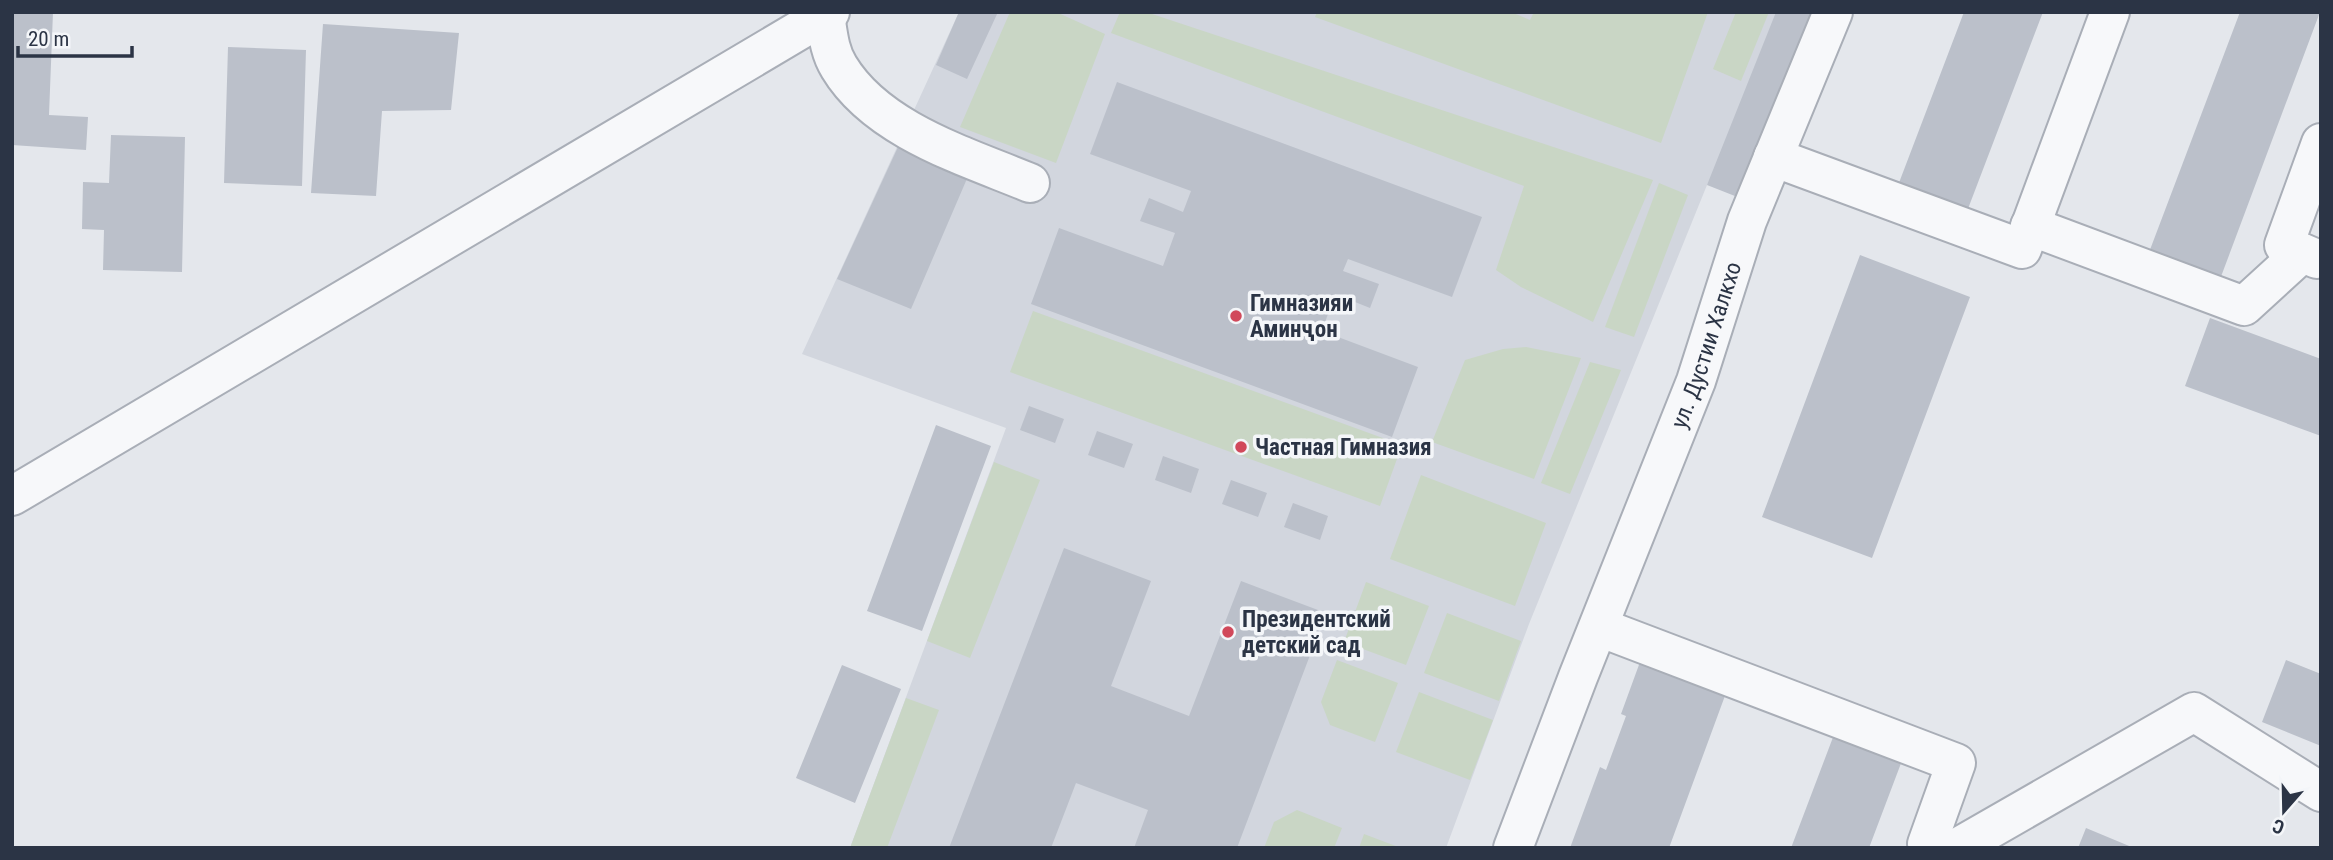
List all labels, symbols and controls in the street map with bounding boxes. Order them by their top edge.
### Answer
scale bar [18,14,131,58]
text: 20 m [28,27,69,51]
street label: ул. Дустии Халкхо [1666,259,1747,432]
place label: Гимназияи Аминҷон [1250,290,1353,343]
marker: Гимназияи Аминҷон [1228,308,1244,324]
place label: Частная Гимназия [1255,434,1432,461]
marker: Частная Гимназия [1233,439,1249,455]
place label: Президентский детский сад [1242,606,1391,659]
marker: Президентский детский сад [1220,624,1236,640]
north arrow [2249,776,2319,846]
text: С [2269,814,2287,839]

